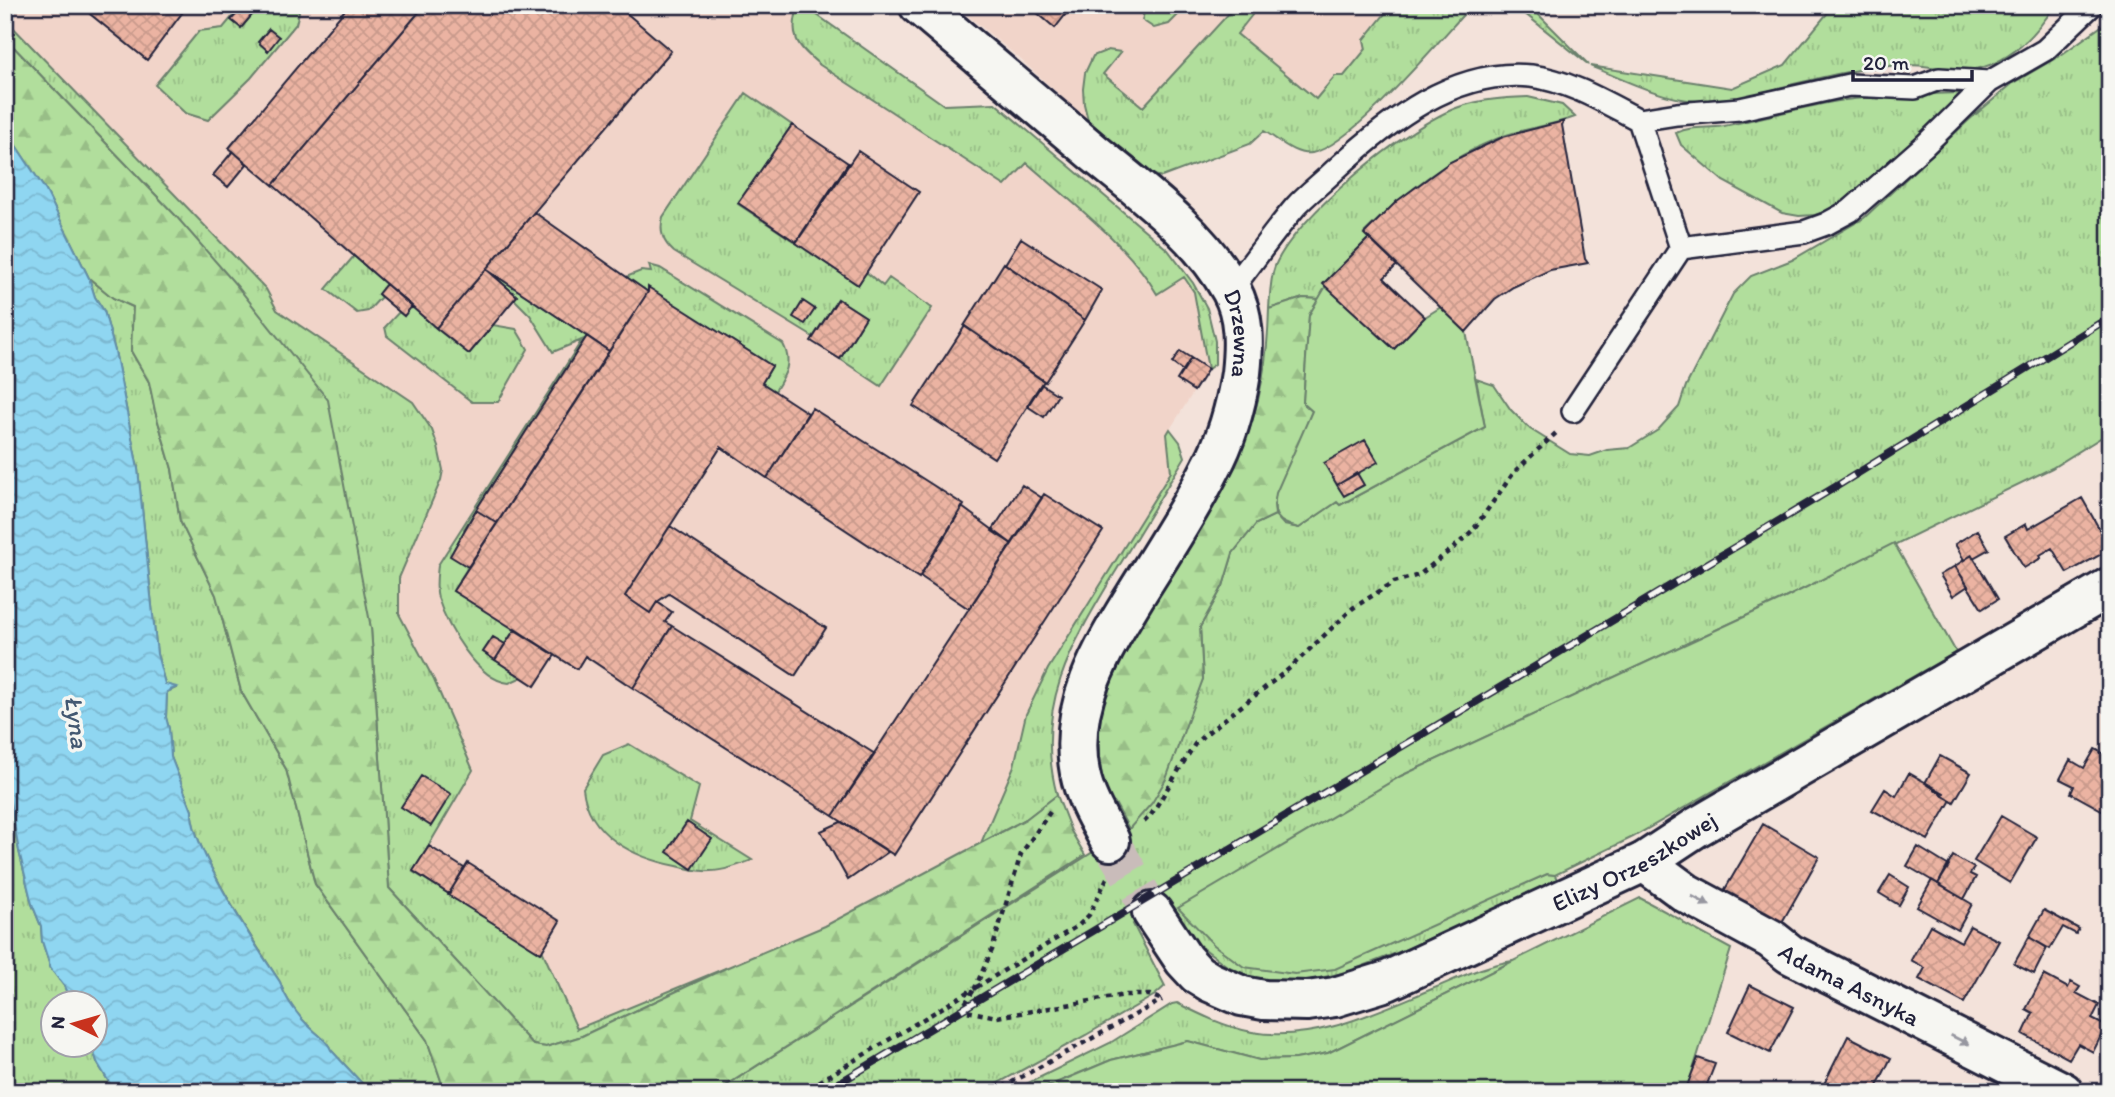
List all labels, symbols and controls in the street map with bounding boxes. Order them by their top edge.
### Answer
scale bar [1853,38,1972,82]
text: 20 m [1863,50,1910,75]
street label: Drzewna [1218,284,1257,379]
water label: Łyna [57,694,97,751]
street label: Elizy Orzeszkowej [1547,804,1722,917]
one-way arrow [1691,895,1710,907]
street label: Adama Asnyka [1773,936,1925,1032]
north arrow [38,988,108,1058]
text: N [46,1015,70,1030]
one-way arrow [1950,1034,1970,1045]

